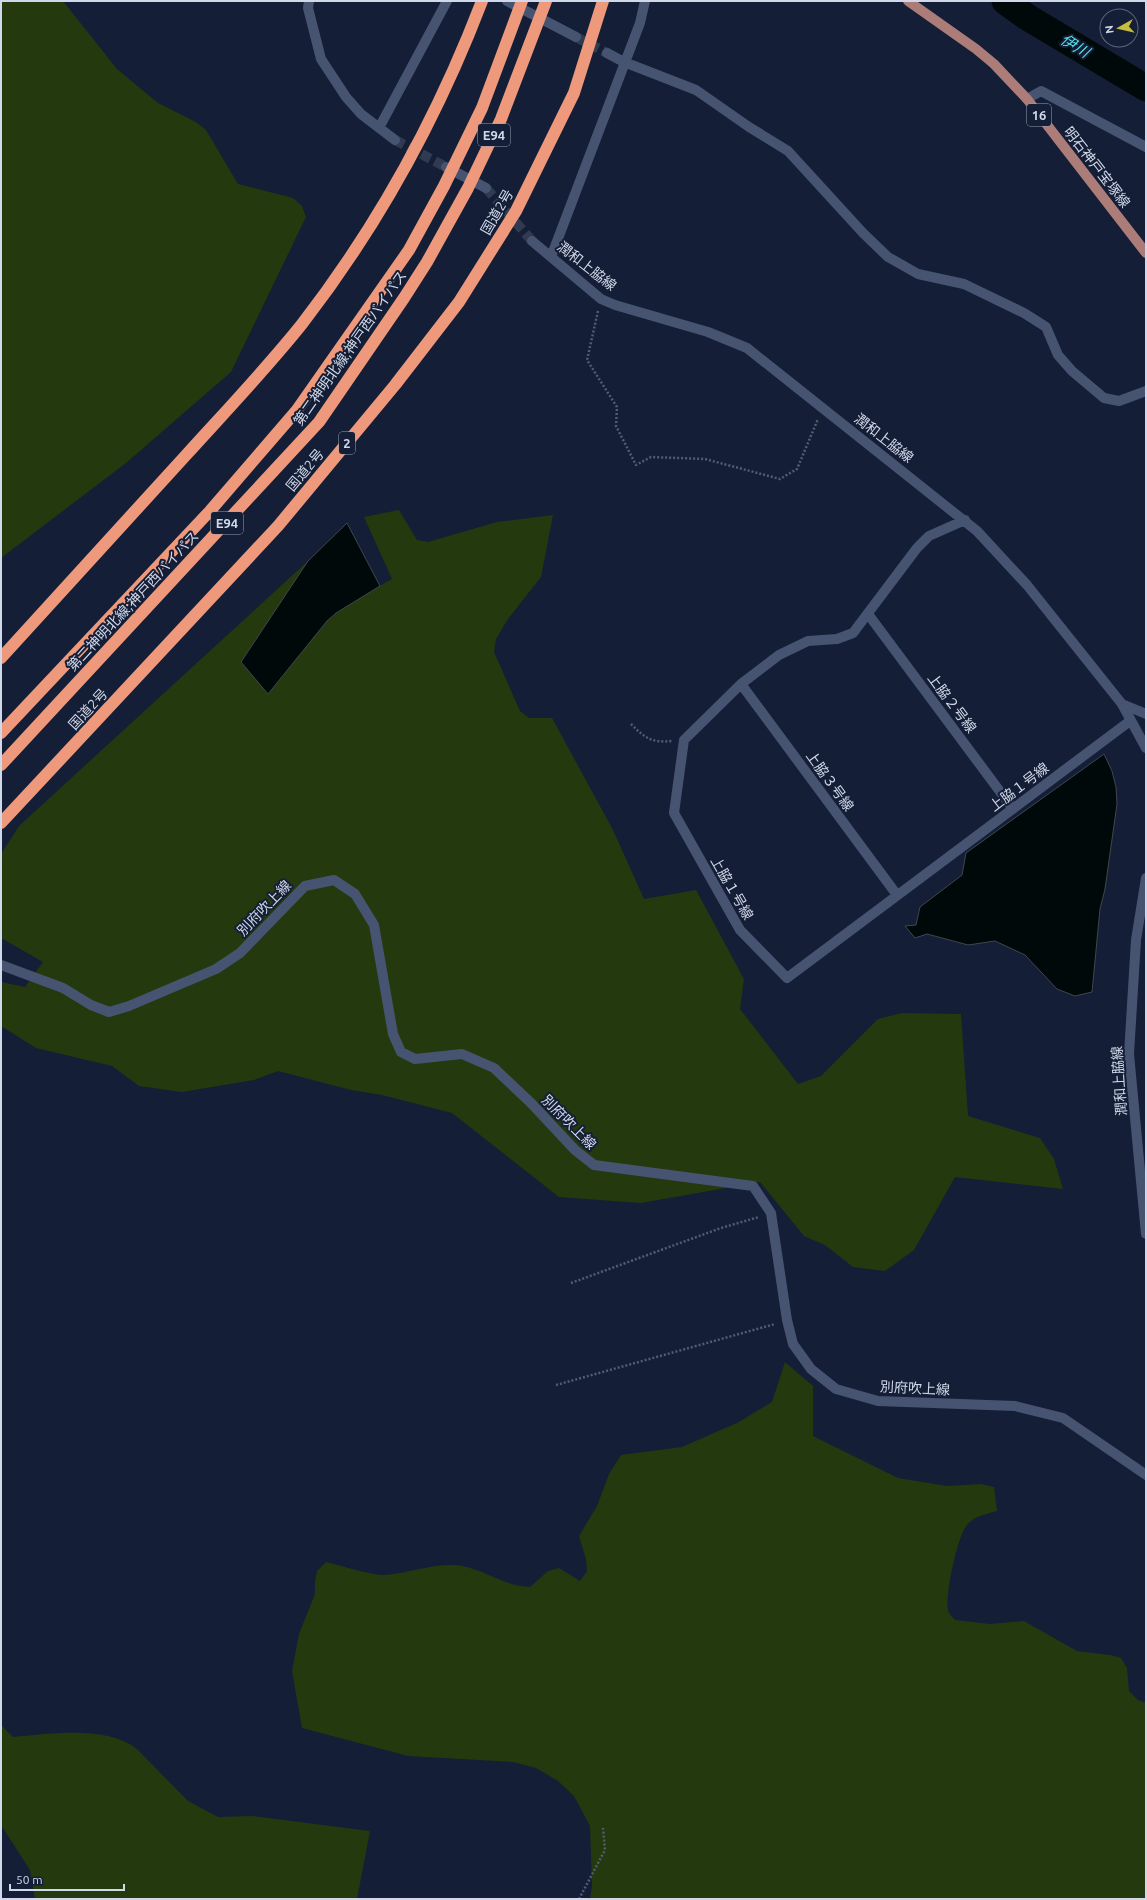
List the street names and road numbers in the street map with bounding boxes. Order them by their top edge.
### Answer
road number: 16 [1027,104,1051,126]
street label: 明石神戸宝塚線 [1061,123,1133,211]
road number: E94 [478,124,510,146]
street label: 国道2号 [478,186,516,238]
street label: 潤和上脇線 [554,238,620,294]
street label: 第二神明北線;神戸西バイパス [290,268,410,428]
street label: 潤和上脇線 [851,410,917,466]
road number: 2 [339,432,355,454]
street label: 国道2号 [283,446,327,494]
road number: E94 [211,512,243,534]
street label: 第二神明北線;神戸西バイパス [64,528,202,674]
street label: 上脇２号線 [925,670,979,736]
street label: 国道2号 [65,685,111,733]
street label: 上脇３号線 [803,748,857,814]
street label: 上脇１号線 [986,760,1052,814]
street label: 上脇１号線 [708,854,756,922]
street label: 別府吹上線 [234,877,294,939]
street label: 潤和上脇線 [1109,1046,1129,1116]
street label: 別府吹上線 [539,1092,599,1152]
street label: 別府吹上線 [880,1378,950,1398]

